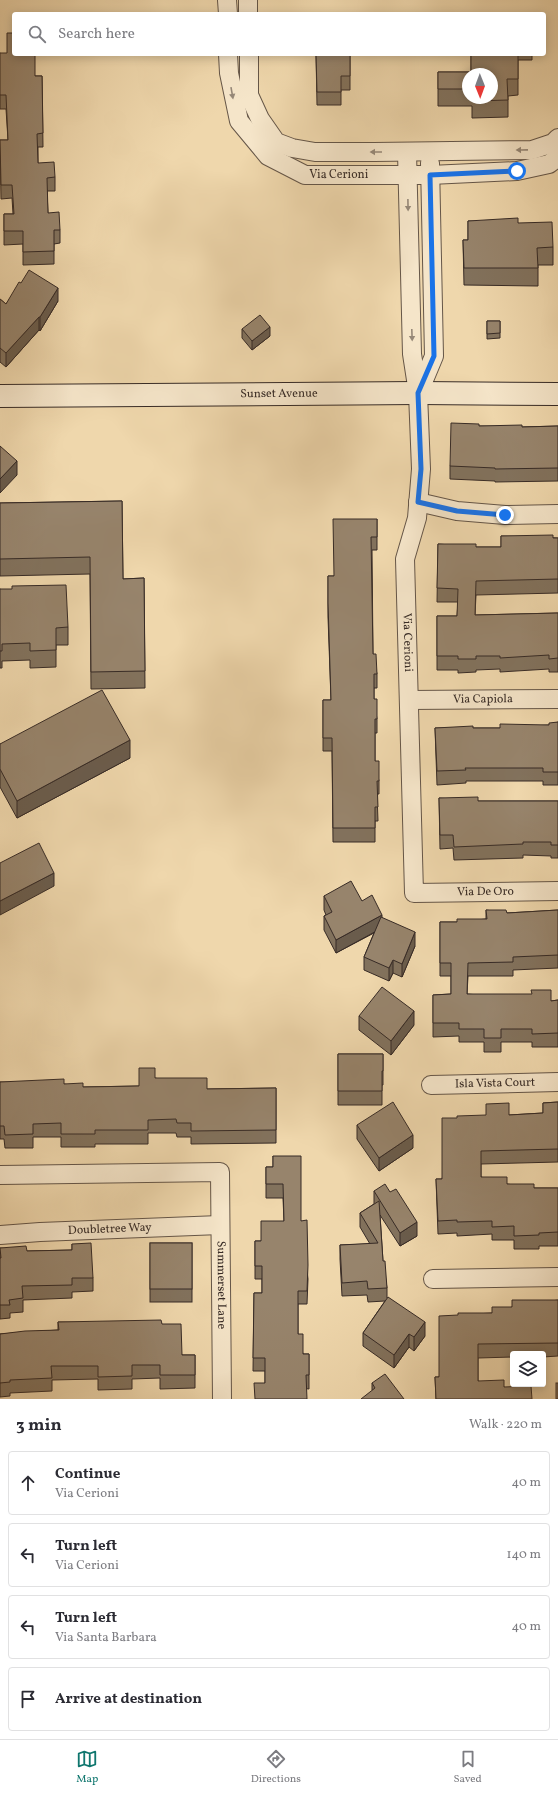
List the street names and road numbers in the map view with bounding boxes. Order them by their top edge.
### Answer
street label: Via Cerioni [309,167,369,183]
street label: Sunset Avenue [240,386,318,402]
street label: Via Cerioni [398,613,416,673]
street label: Via Capiola [453,691,513,708]
street label: Via De Oro [457,884,514,900]
street label: Isla Vista Court [455,1075,535,1092]
street label: Doubletree Way [68,1220,152,1239]
street label: Summerset Lane [213,1241,229,1330]

